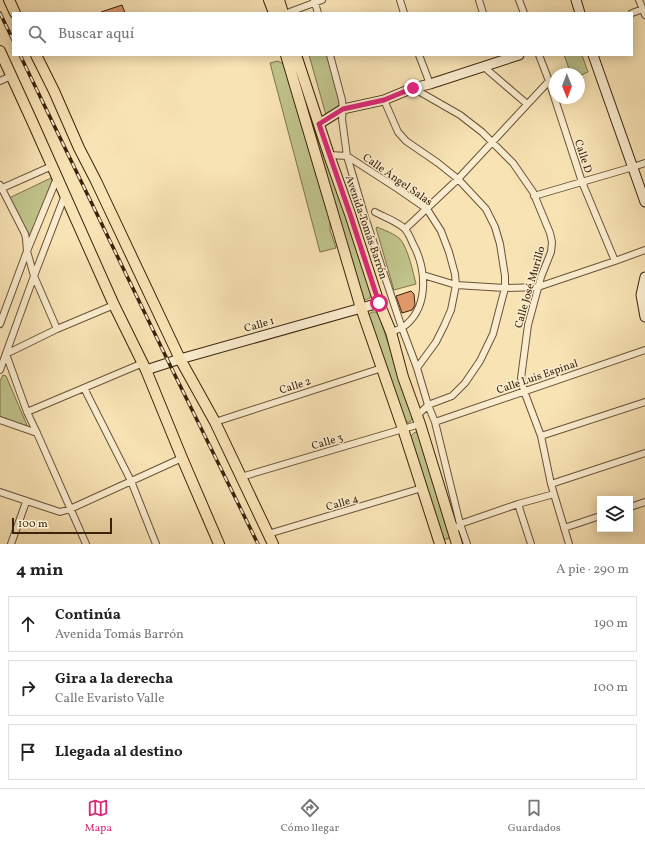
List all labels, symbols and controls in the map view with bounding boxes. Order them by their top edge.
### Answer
search box [12,12,633,56]
icon: search [26,23,48,45]
text: Buscar aquí [58,24,134,45]
north arrow [549,68,585,104]
route end [404,79,422,97]
street label: Calle D [570,138,595,175]
street label: Calle Ángel Salas [359,150,435,210]
street label: Avenida Tomás Barrón [341,174,391,282]
street label: Calle José Murillo [512,244,549,330]
route start [370,294,388,312]
street label: Calle 1 [242,314,276,337]
street label: Calle Luis Espinal [495,356,580,398]
street label: Calle 2 [278,374,313,399]
street label: Calle 3 [310,430,345,454]
street label: Calle 4 [324,491,361,515]
map controls [597,496,633,532]
button: layers [597,496,633,532]
scale bar [12,516,112,535]
text: 100 m [18,517,48,532]
text: 4 min [16,559,63,582]
text: A pie · 290 m [556,561,629,579]
text: Continúa [55,605,121,626]
icon: ahead [17,613,39,635]
text: 190 m [594,615,628,633]
text: Avenida Tomás Barrón [55,626,184,644]
text: Gira a la derecha [55,669,173,690]
icon: right [17,677,39,699]
text: 100 m [593,679,628,697]
text: Calle Evaristo Valle [55,690,164,708]
icon: arrive [17,741,39,763]
text: Llegada al destino [55,742,183,763]
tab: Mapa [84,797,112,836]
tab: Cómo llegar [281,797,339,836]
tab: Guardados [508,797,561,836]

